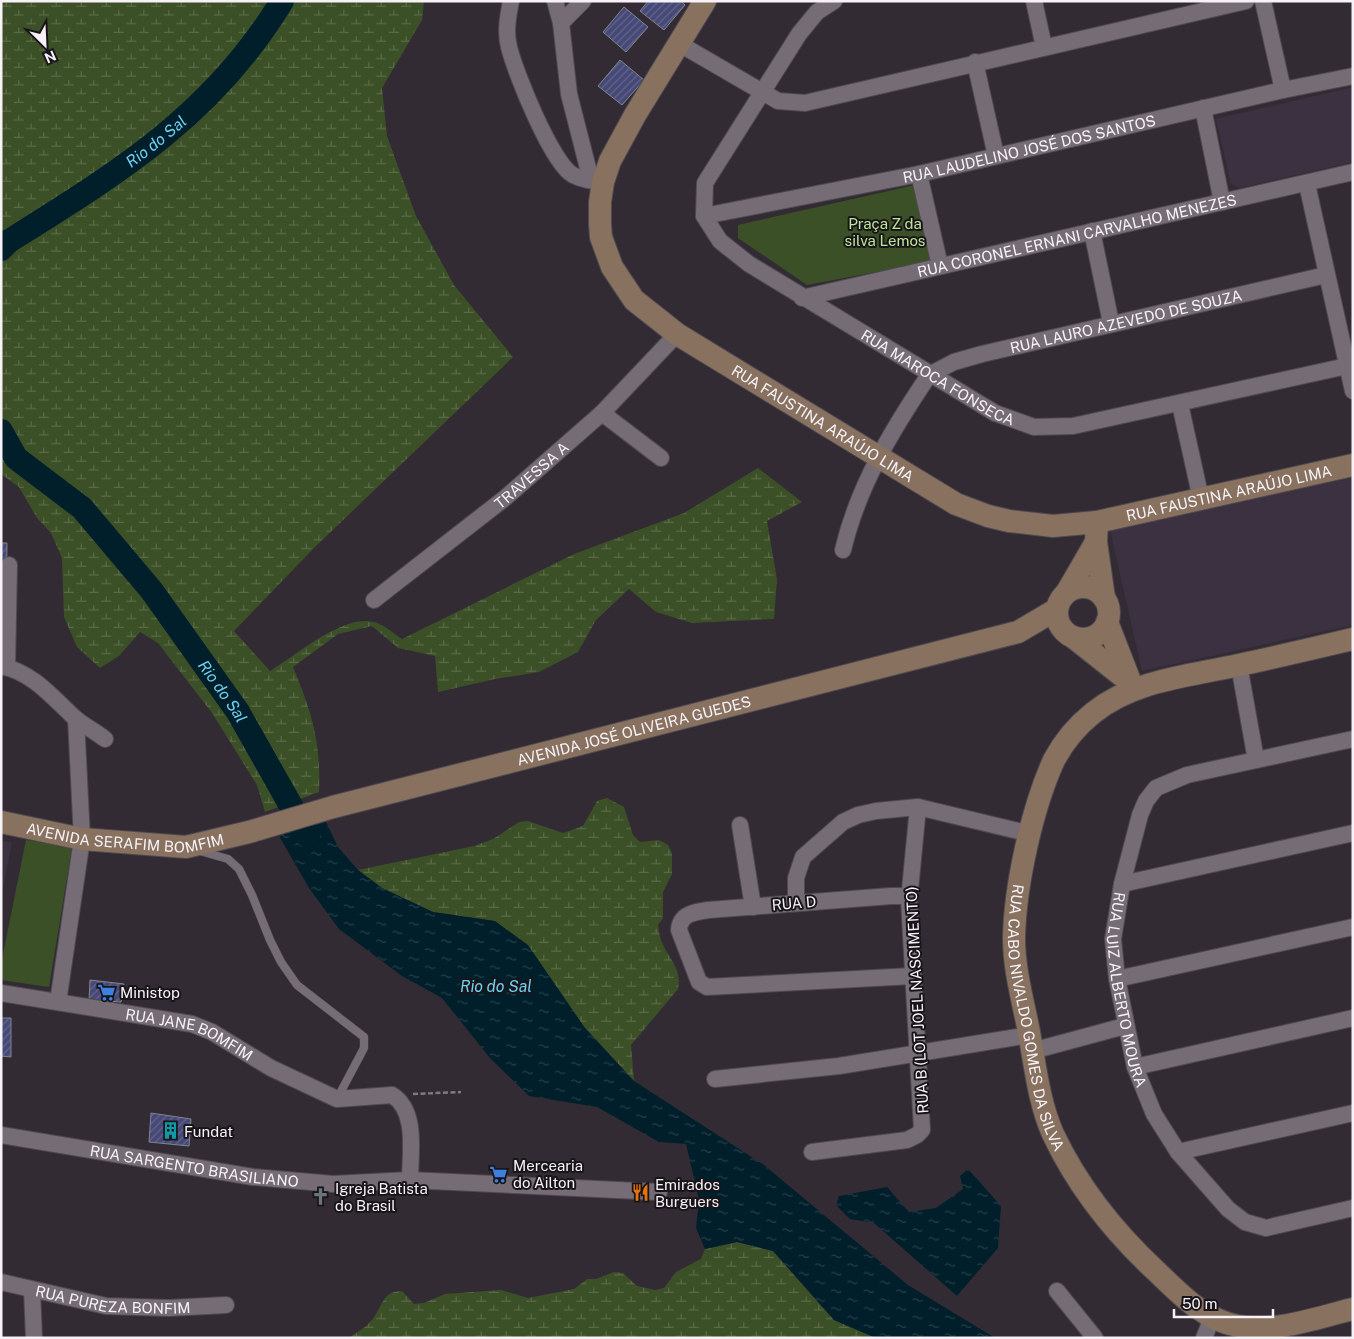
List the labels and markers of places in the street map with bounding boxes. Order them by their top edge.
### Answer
supermarket icon: Ministop [96,982,116,1002]
place label: Ministop [120,984,180,1001]
building icon: Fundat [160,1121,180,1141]
place label: Fundat [184,1123,233,1140]
place label: Mercearia do Ailton [513,1157,583,1191]
supermarket icon: Mercearia do Ailton [489,1164,509,1184]
place label: Emirados Burguers [655,1176,720,1210]
place label: Igreja Batista do Brasil [335,1180,428,1214]
restaurant icon: Emirados Burguers [631,1183,651,1203]
church icon: Igreja Batista do Brasil [311,1187,331,1207]

